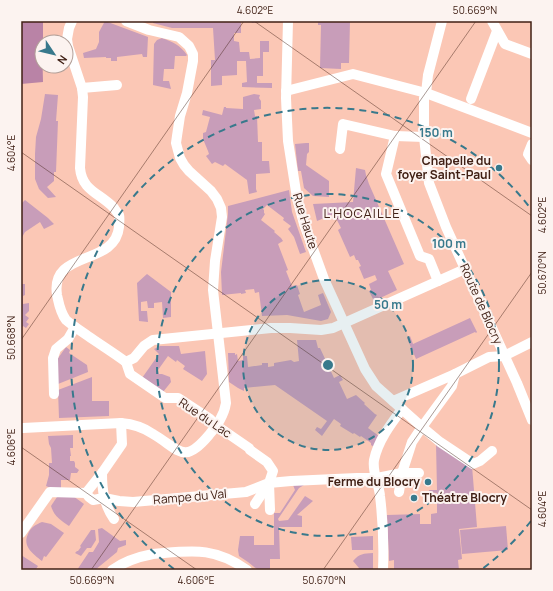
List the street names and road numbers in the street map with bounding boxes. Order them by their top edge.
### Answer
street label: Rue Haute [289,191,322,251]
street label: Route de Blocry [456,261,507,347]
street label: Rue du Lac [176,394,235,442]
street label: Rampe du Val [152,485,227,508]

